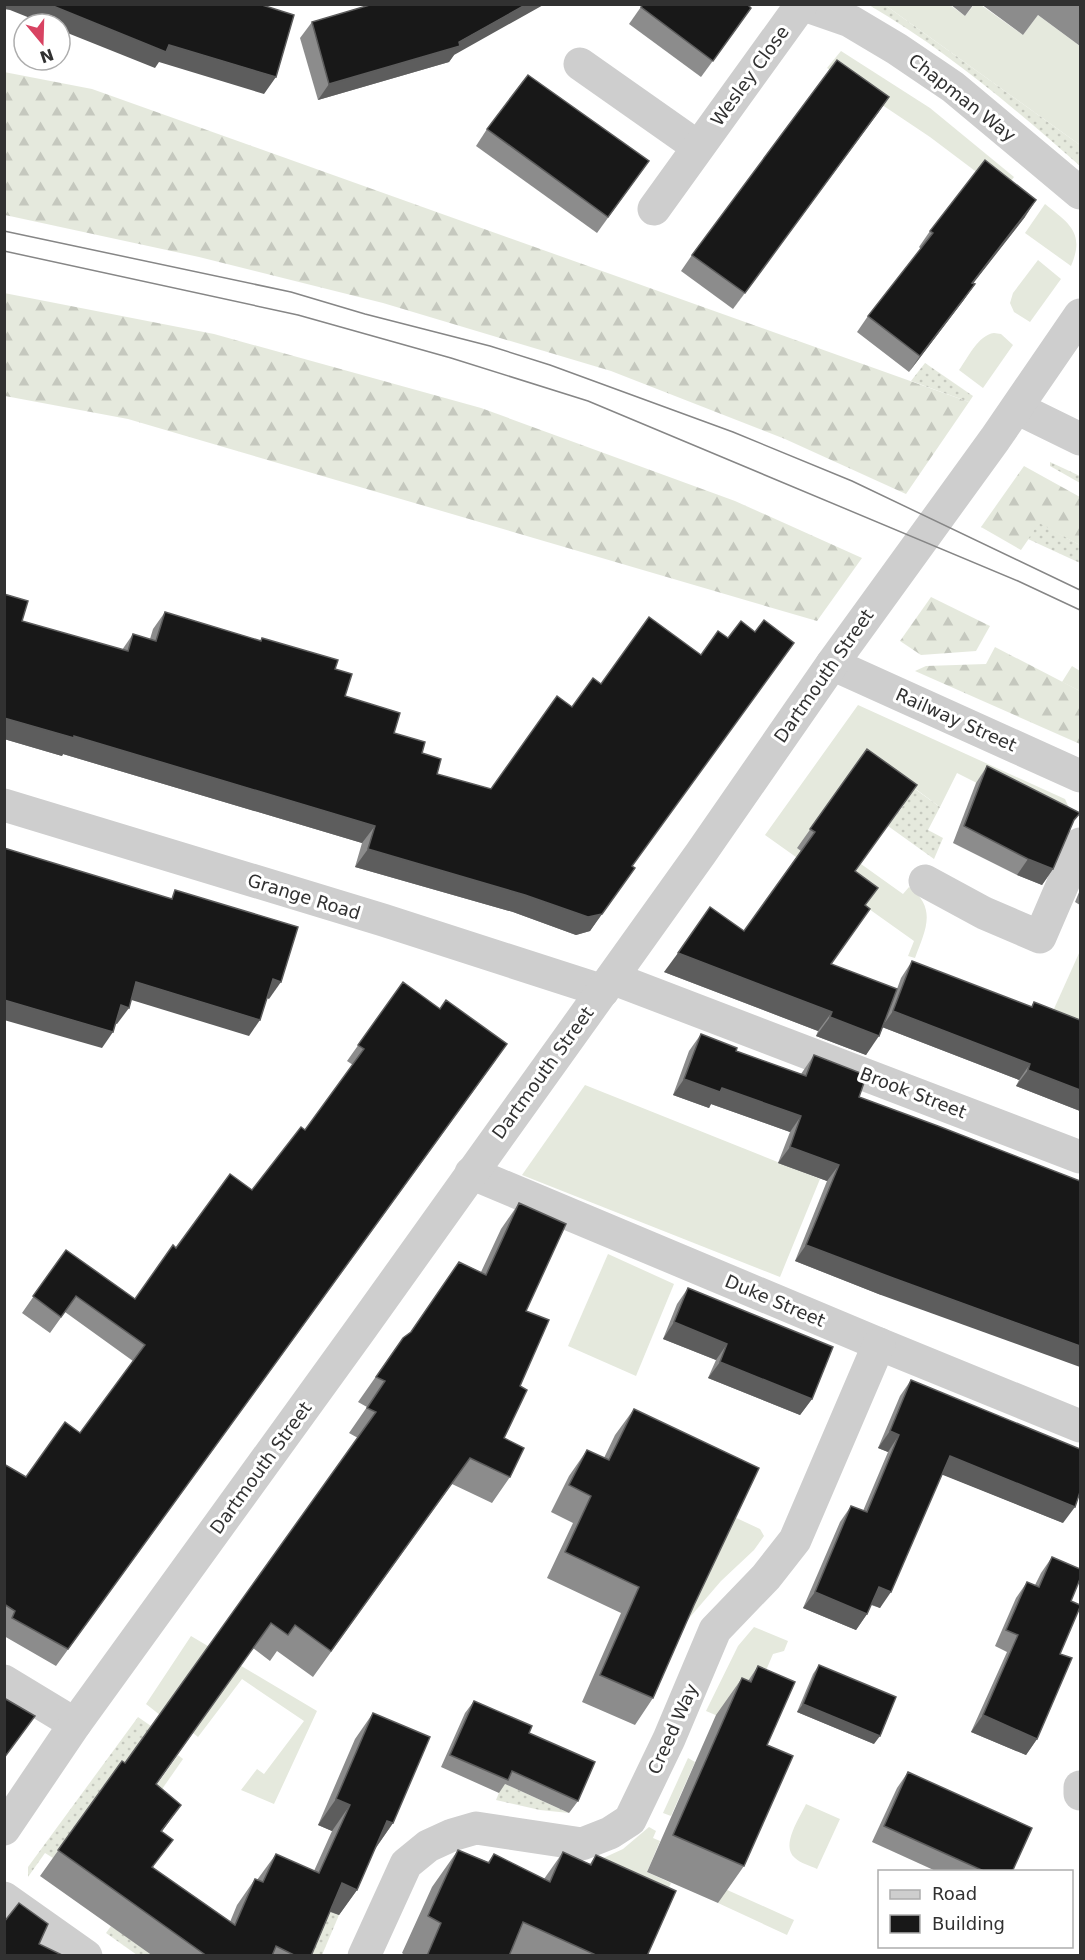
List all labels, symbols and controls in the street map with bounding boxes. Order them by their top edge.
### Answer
north arrow [12,12,72,72]
street label: Wesley Close [706,22,793,130]
text: N [37,45,56,67]
street label: Chapman Way [904,49,1020,146]
street label: Dartmouth Street [770,605,878,747]
street label: Railway Street [893,684,1020,756]
street label: Grange Road [245,869,363,924]
street label: Dartmouth Street [488,1003,598,1143]
street label: Brook Street [857,1063,969,1122]
street label: Duke Street [722,1270,828,1331]
street label: Dartmouth Street [206,1398,316,1538]
street label: Creed Way [643,1680,702,1777]
legend [878,1870,1073,1948]
text: Road [932,1883,977,1904]
text: Building [932,1913,1005,1934]

